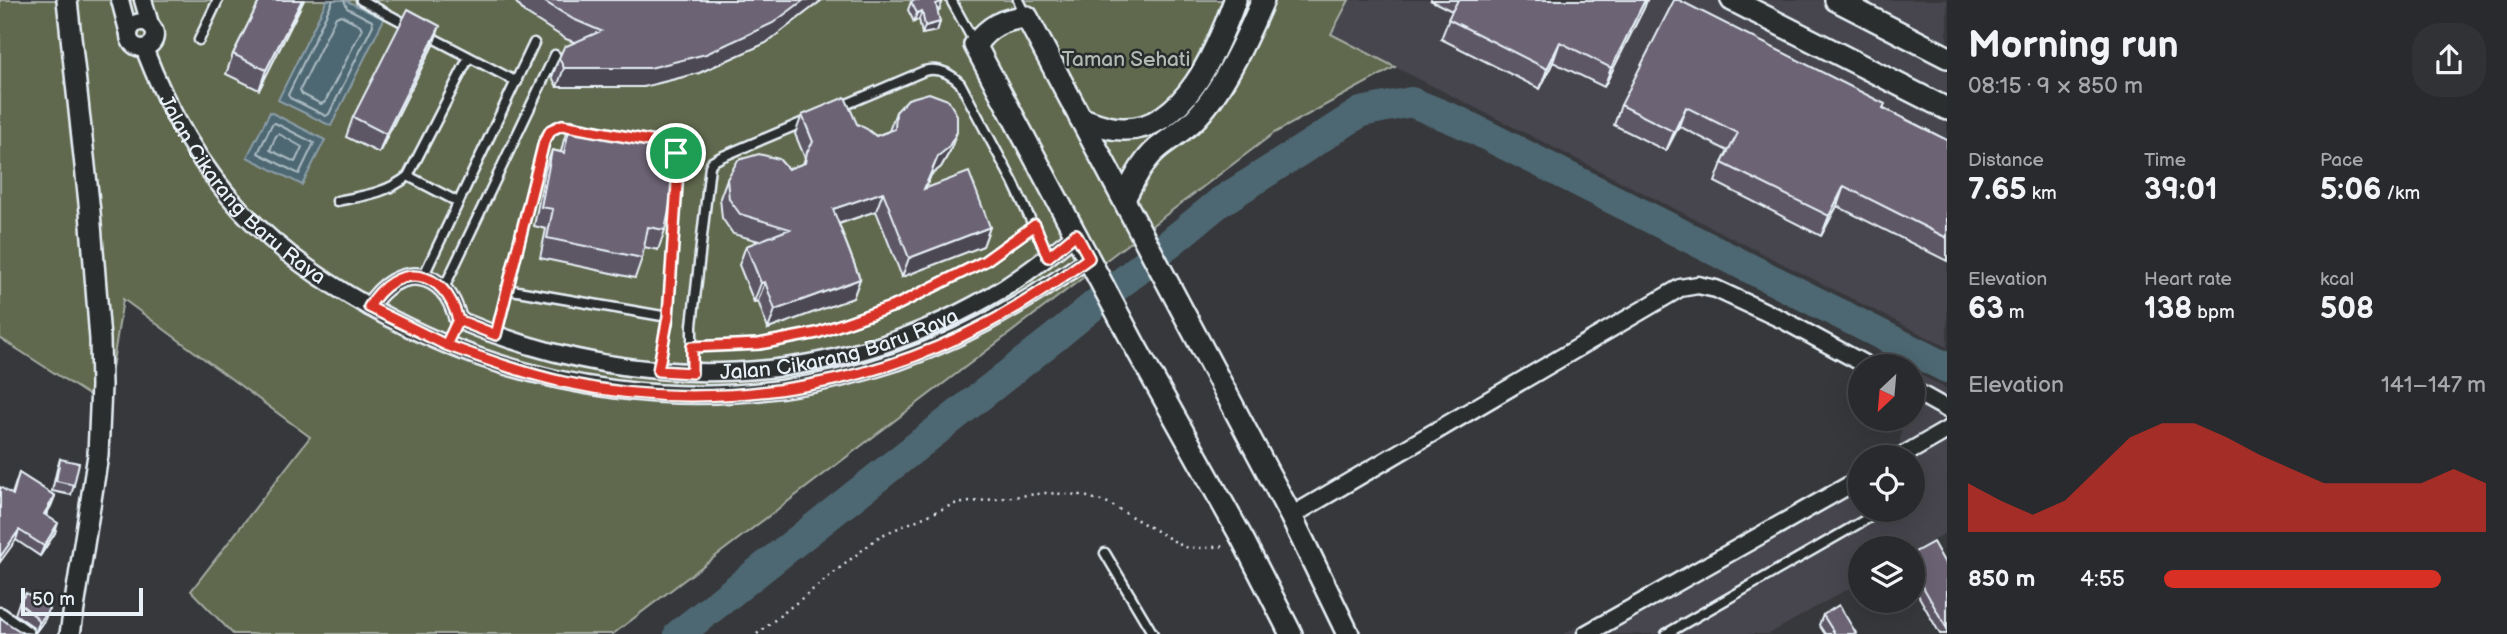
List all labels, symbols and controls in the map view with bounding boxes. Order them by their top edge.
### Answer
text: Morning run [1968,23,2179,68]
button: share [2412,23,2486,97]
park label: Taman Sehati [1062,47,1190,72]
text: 08:15 · 9 × 850 m [1968,72,2143,100]
street label: Jalan Cikarang Baru Raya [153,90,330,289]
pin [646,123,706,183]
icon: arrive [657,134,695,172]
text: Distance [1968,149,2044,172]
text: Time [2144,149,2186,172]
text: Pace [2320,149,2363,172]
text: 7.65 [1968,172,2027,208]
text: 39:01 [2144,172,2218,208]
text: 5:06 [2320,172,2381,208]
text: km [2027,182,2057,205]
text: /km [2381,182,2420,205]
text: Elevation [1968,268,2047,291]
text: Heart rate [2144,268,2232,291]
text: kcal [2320,268,2354,291]
text: 63 [1968,291,2004,327]
text: 138 [2144,291,2192,327]
text: 508 [2320,291,2374,327]
text: m [2004,301,2025,324]
text: bpm [2192,301,2235,324]
street label: Jalan Cikarang Baru Raya [720,303,962,385]
north arrow [1848,354,1925,430]
map controls [1848,354,1925,613]
text: Elevation [1968,371,2064,399]
text: 141–147 m [2381,371,2486,399]
button: locate [1848,445,1925,522]
button: layers [1848,536,1925,613]
text: 850 m [1968,565,2035,593]
text: 4:55 [2080,565,2125,593]
scale bar [21,585,144,617]
text: 50 m [32,588,75,611]

